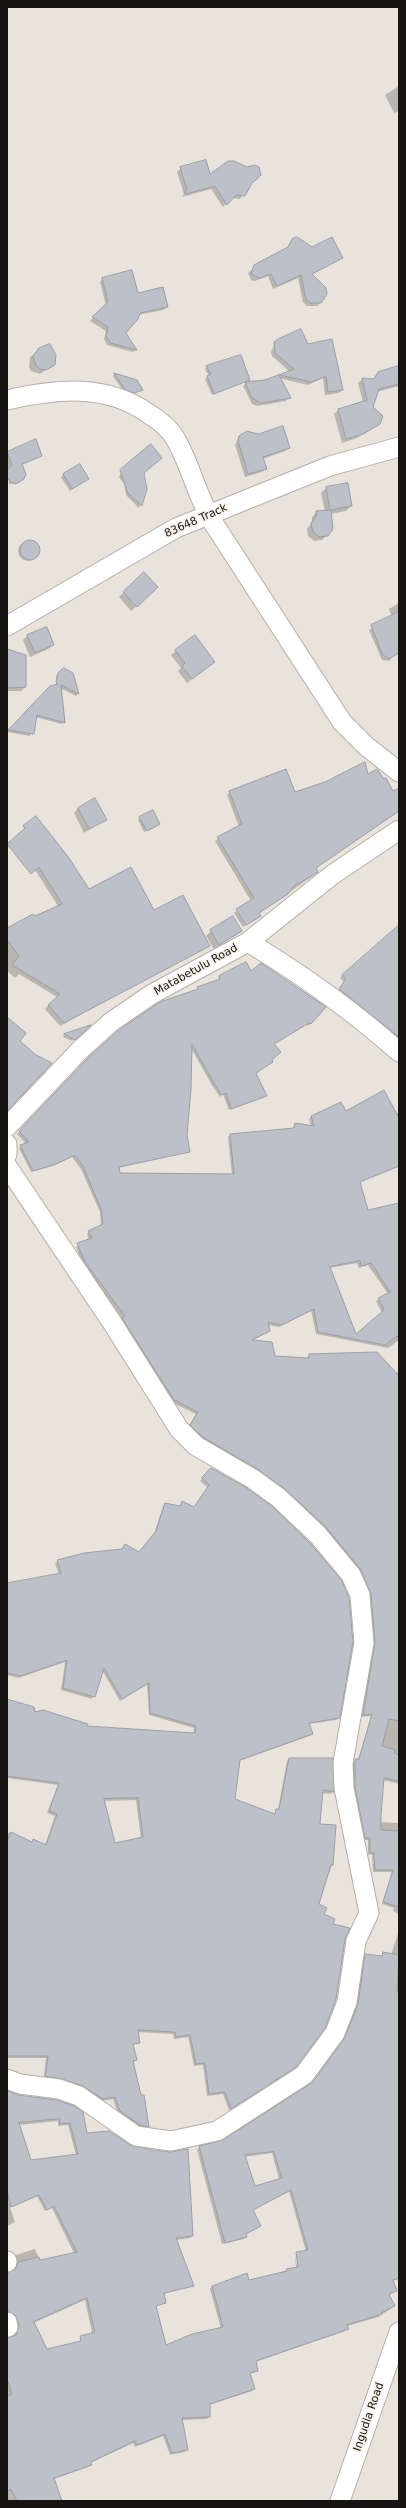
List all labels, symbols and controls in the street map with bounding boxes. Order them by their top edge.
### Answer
street label: 83648 Track [163,501,229,541]
street label: Matabetulu Road [152,942,240,998]
street label: Ingudla Road [351,2381,387,2453]

